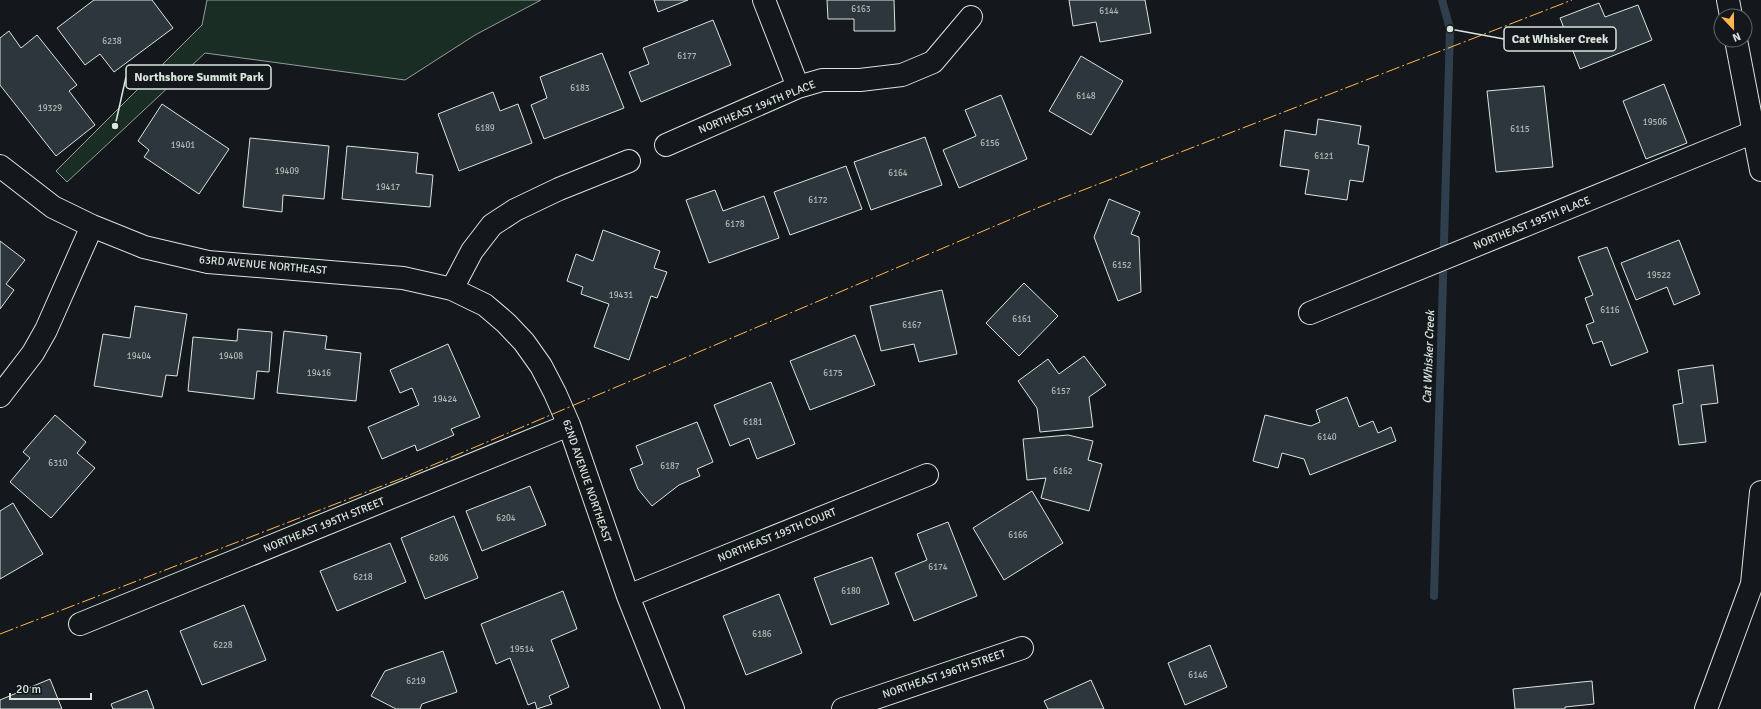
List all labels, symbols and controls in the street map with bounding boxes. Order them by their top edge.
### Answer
house number: 6163 [851,4,871,15]
house number: 6144 [1099,6,1119,17]
north arrow [1713,8,1753,48]
callout: Cat Whisker Creek [1504,27,1616,51]
text: N [1731,29,1743,44]
text: Cat Whisker Creek [1512,32,1609,47]
house number: 6238 [102,36,122,47]
house number: 6177 [677,51,697,62]
callout: Northshore Summit Park [126,65,271,89]
text: Northshore Summit Park [134,70,264,85]
street label: NORTHEAST 194TH PLACE [697,78,817,136]
house number: 6183 [570,83,590,94]
house number: 6148 [1076,91,1096,102]
house number: 19329 [38,103,62,114]
house number: 19506 [1643,117,1667,128]
house number: 6189 [475,123,495,134]
house number: 6115 [1510,124,1530,135]
house number: 6156 [980,138,1000,149]
house number: 19401 [171,140,195,151]
house number: 6121 [1314,151,1334,162]
house number: 19409 [275,166,299,177]
house number: 6164 [888,168,908,179]
house number: 19417 [376,182,400,193]
street label: NORTHEAST 195TH PLACE [1472,194,1592,252]
house number: 6172 [808,195,828,206]
house number: 6178 [725,219,745,230]
street label: 63RD AVENUE NORTHEAST [198,253,328,277]
house number: 6152 [1112,260,1132,271]
house number: 19522 [1647,270,1671,281]
house number: 19431 [609,290,633,301]
house number: 6116 [1600,305,1620,316]
water label: Cat Whisker Creek [1420,309,1438,404]
house number: 6161 [1012,314,1032,325]
house number: 6167 [902,320,922,331]
house number: 19404 [127,351,151,362]
house number: 19408 [219,351,243,362]
house number: 19416 [307,368,331,379]
house number: 6175 [823,368,843,379]
house number: 6157 [1051,386,1071,397]
house number: 19424 [433,394,457,405]
house number: 6181 [743,417,763,428]
street label: 62ND AVENUE NORTHEAST [560,418,614,545]
house number: 6140 [1317,432,1337,443]
house number: 6310 [48,458,68,469]
house number: 6187 [660,461,680,472]
house number: 6162 [1053,466,1073,477]
street label: NORTHEAST 195TH STREET [262,495,387,555]
street label: NORTHEAST 195TH COURT [716,505,839,565]
house number: 6204 [496,513,516,524]
house number: 6166 [1008,530,1028,541]
house number: 6206 [429,553,449,564]
house number: 6174 [928,562,948,573]
house number: 6218 [353,572,373,583]
house number: 6180 [841,586,861,597]
house number: 6186 [752,629,772,640]
house number: 6228 [213,640,233,651]
house number: 19514 [510,644,534,655]
street label: NORTHEAST 196TH STREET [881,647,1008,701]
house number: 6146 [1188,670,1208,681]
scale bar [10,675,91,701]
house number: 6219 [406,676,426,687]
text: 20 m [16,682,41,697]

